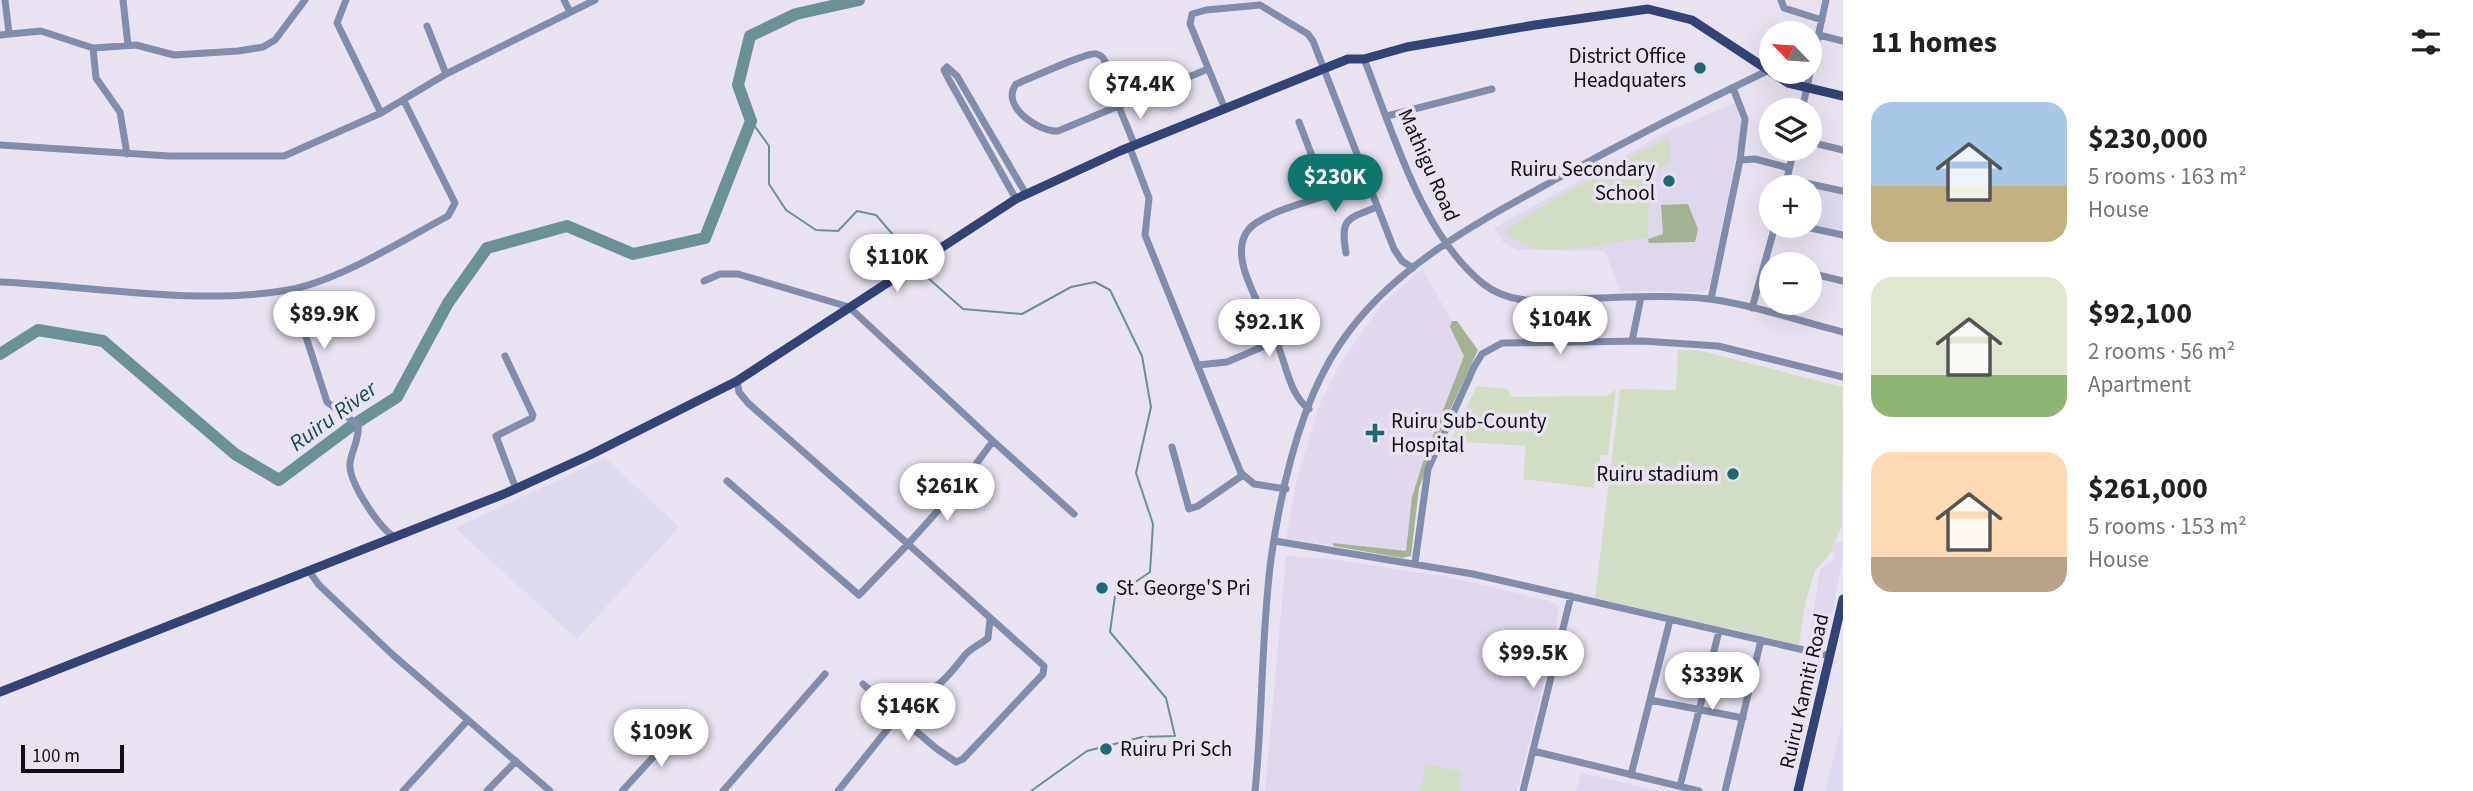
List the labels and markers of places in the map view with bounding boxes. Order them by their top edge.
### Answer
place label: District Office Headquaters [1569,41,1686,95]
marker: District Office Headquaters [1692,60,1708,76]
pin: $74.4K [1083,61,1197,121]
pin: $230K [1286,154,1384,214]
place label: Ruiru Secondary School [1510,154,1655,208]
marker: Ruiru Secondary School [1661,173,1677,189]
pin: $110K [848,234,946,294]
pin: $89.9K [267,292,381,351]
pin: $104K [1511,296,1609,356]
pin: $92.1K [1212,300,1326,359]
place label: Ruiru Sub-County Hospital [1391,406,1547,460]
marker: Ruiru Sub-County Hospital [1365,423,1385,443]
place label: Ruiru stadium [1596,459,1719,489]
pin: $261K [898,463,996,523]
marker: Ruiru stadium [1725,466,1741,482]
place label: St. George'S Pri [1116,573,1251,603]
marker: St. George'S Pri [1094,580,1110,596]
pin: $99.5K [1476,630,1590,690]
pin: $339K [1663,652,1761,712]
pin: $146K [859,684,957,743]
pin: $109K [612,710,710,769]
place label: Ruiru Pri Sch [1120,734,1232,764]
marker: Ruiru Pri Sch [1098,741,1114,757]

